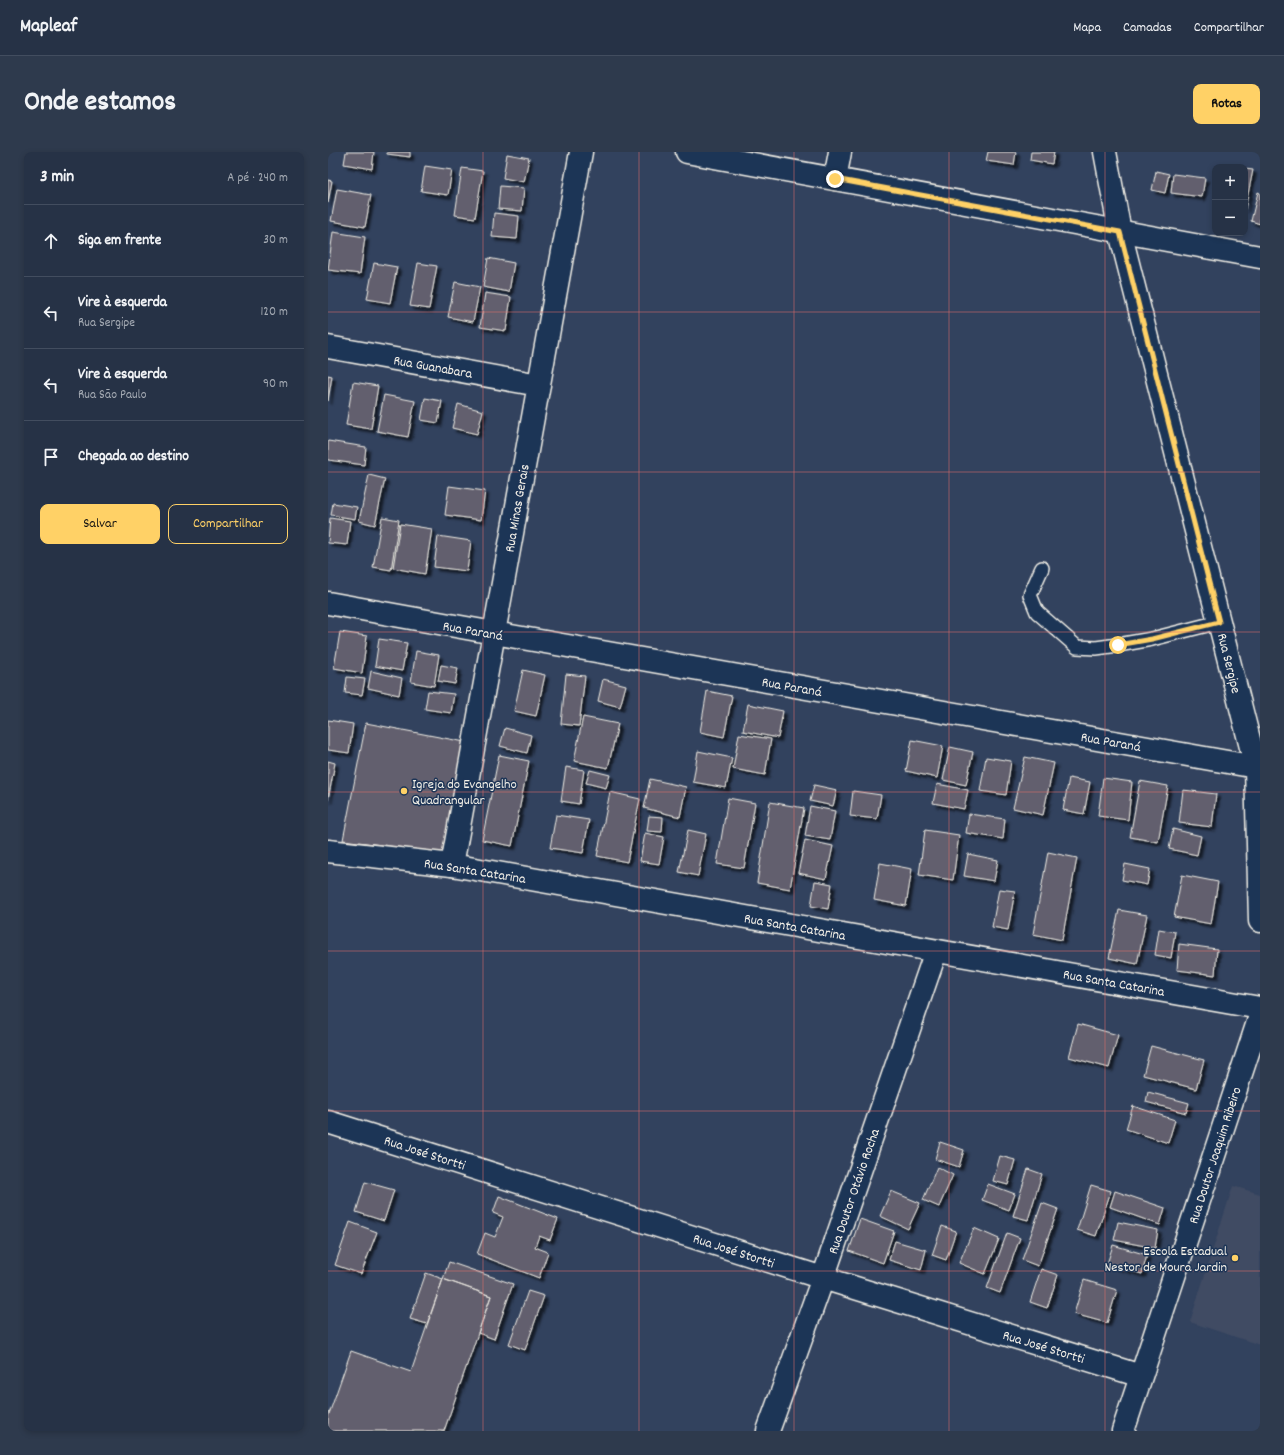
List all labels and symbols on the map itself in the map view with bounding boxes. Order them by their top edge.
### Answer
route end [826,170,844,188]
street label: Rua Guanabara [392,351,474,385]
street label: Rua Minas Gerais [500,463,536,554]
street label: Rua Paraná [441,617,504,647]
street label: Rua Sergipe [1211,631,1245,696]
route start [1109,636,1127,654]
street label: Rua Paraná [760,673,823,703]
street label: Rua Paraná [1079,728,1142,758]
place label: Igreja do Evangelho Quadrangular [412,775,517,811]
marker: Igreja do Evangelho Quadrangular [399,786,409,796]
street label: Rua Santa Catarina [422,854,527,890]
street label: Rua Santa Catarina [742,909,847,947]
street label: Rua Santa Catarina [1061,965,1166,1003]
street label: Rua Doutor Joaquim Ribeiro [1184,1085,1248,1227]
street label: Rua Doutor Otávio Rocha [824,1126,886,1257]
street label: Rua José Stortti [381,1131,468,1177]
street label: Rua José Stortti [690,1229,777,1275]
place label: Escola Estadual Nestor de Moura Jardin [1104,1242,1228,1278]
marker: Escola Estadual Nestor de Moura Jardin [1230,1253,1240,1263]
street label: Rua José Stortti [1000,1326,1087,1370]

